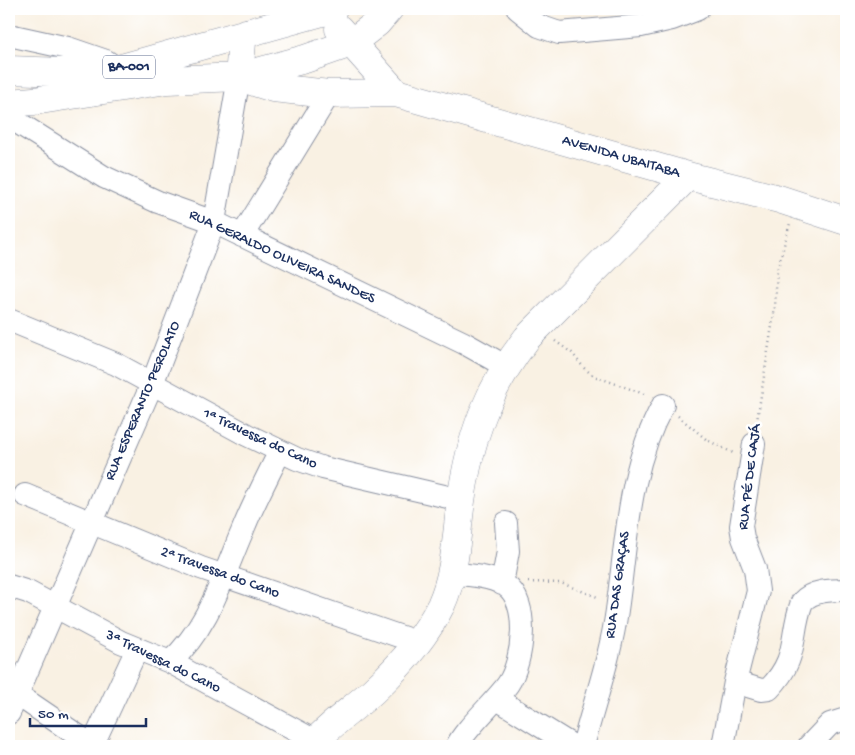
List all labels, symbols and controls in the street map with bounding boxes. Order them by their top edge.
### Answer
road number: BA-001 [103,56,155,78]
street label: AVENIDA UBAITABA [560,132,683,183]
street label: RUA GERALDO OLIVEIRA SANDES [186,206,378,308]
street label: RUA ESPERANTO PEROLATO [101,319,185,483]
street label: 1ª Travessa do Cano [199,404,320,473]
street label: RUA PÉ DE CAJÁ [735,422,766,531]
street label: RUA DAS GRAÇAS [602,530,634,640]
street label: 2ª Travessa do Cano [158,543,282,603]
street label: 3ª Travessa do Cano [102,626,224,698]
scale bar [30,695,146,727]
text: 50 m [38,706,69,724]

